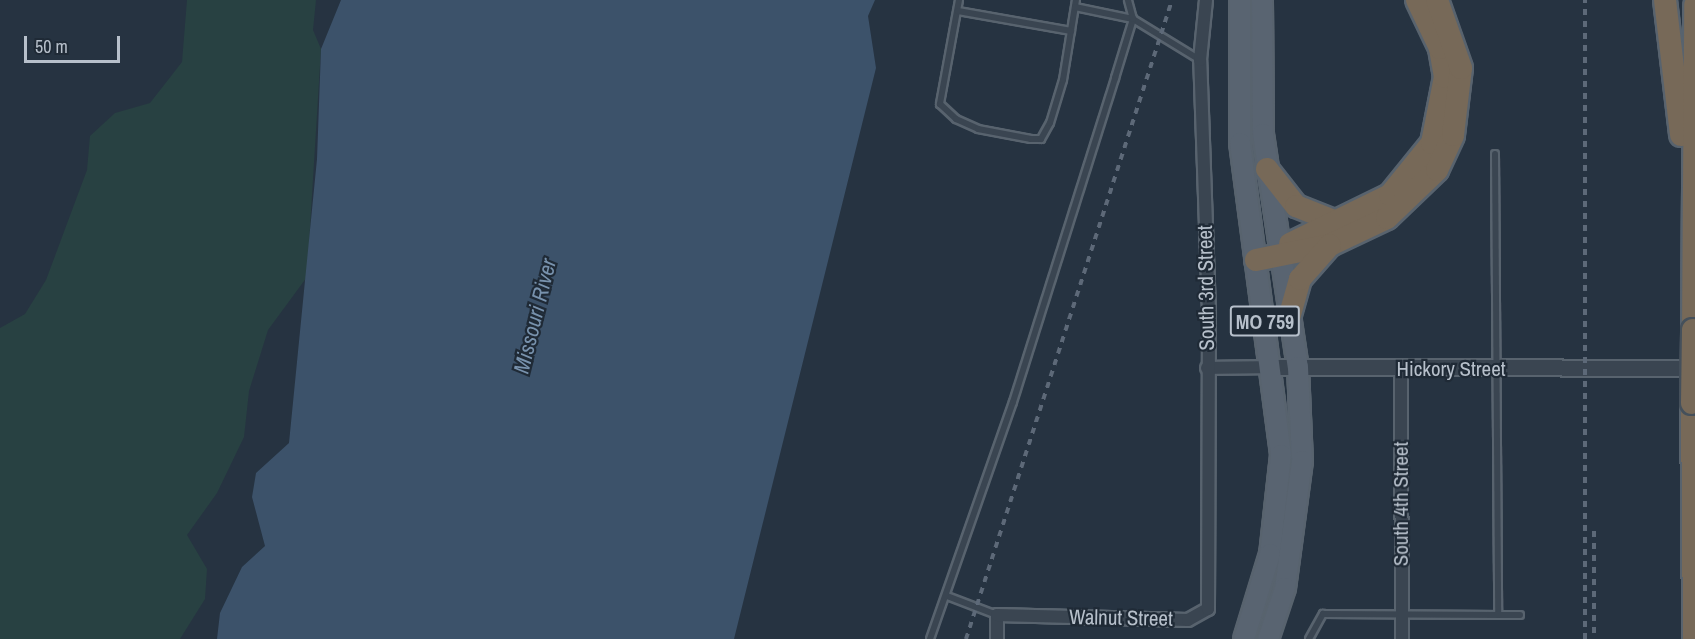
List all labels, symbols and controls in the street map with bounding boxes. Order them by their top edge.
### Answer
scale bar [27,24,123,62]
text: 50 m [35,34,68,59]
street label: South 3rd Street [1192,225,1220,351]
water label: Missouri River [508,256,562,376]
road number: MO 759 [1229,304,1301,338]
street label: Hickory Street [1396,356,1506,382]
street label: South 4th Street [1388,442,1414,566]
street label: Walnut Street [1069,604,1173,632]

